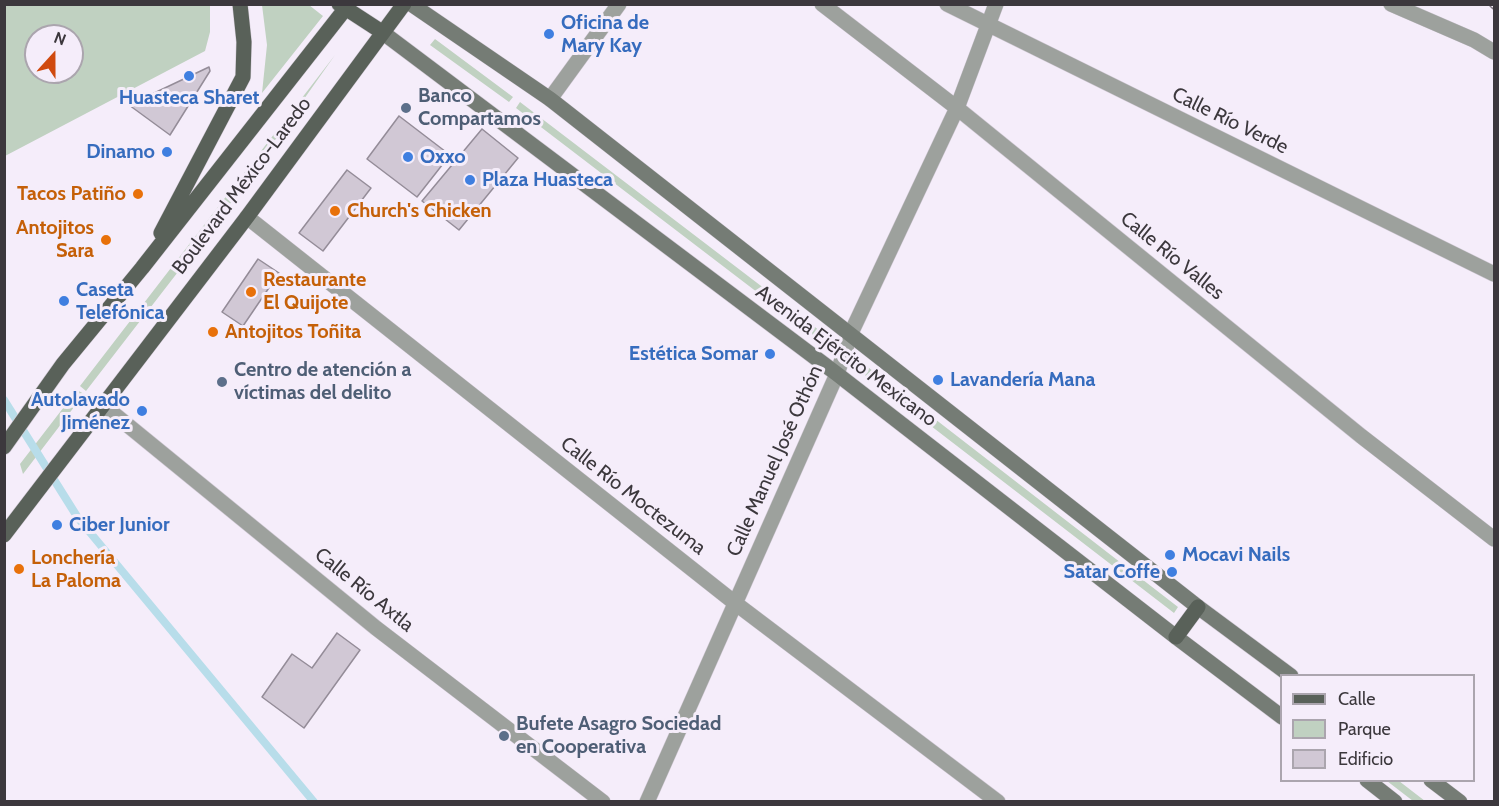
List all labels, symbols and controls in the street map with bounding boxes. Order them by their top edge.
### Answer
place label: Oficina de Mary Kay [561,11,649,58]
north arrow [24,24,84,84]
marker: Oficina de Mary Kay [542,27,556,41]
text: N [51,28,69,49]
marker: Huasteca Sharet [182,69,196,83]
street label: Calle Río Verde [1168,83,1292,159]
place label: Banco Compartamos [418,84,541,131]
place label: Huasteca Sharet [119,86,259,110]
street label: Boulevard México-Laredo [168,93,316,279]
marker: Banco Compartamos [399,101,413,115]
place label: Dinamo [86,140,155,164]
marker: Dinamo [160,145,174,159]
place label: Oxxo [420,145,466,169]
marker: Oxxo [401,150,415,164]
place label: Plaza Huasteca [482,168,613,192]
marker: Plaza Huasteca [463,173,477,187]
place label: Tacos Patiño [17,182,126,206]
marker: Tacos Patiño [131,187,145,201]
place label: Church's Chicken [347,199,491,223]
marker: Church's Chicken [328,204,342,218]
street label: Calle Río Valles [1115,207,1229,305]
place label: Antojitos Sara [16,216,94,263]
marker: Antojitos Sara [99,233,113,247]
place label: Restaurante El Quijote [263,268,366,315]
place label: Caseta Telefónica [76,278,164,325]
street label: Avenida Ejército Mexicano [751,280,941,432]
marker: Restaurante El Quijote [244,285,258,299]
marker: Caseta Telefónica [57,294,71,308]
place label: Antojitos Toñita [225,320,361,344]
marker: Antojitos Toñita [206,325,220,339]
place label: Estética Somar [629,342,758,366]
marker: Estética Somar [763,347,777,361]
place label: Centro de atención a víctimas del delito [234,358,411,405]
street label: Calle Manuel José Othón [722,362,828,560]
place label: Lavandería Mana [950,368,1095,392]
marker: Lavandería Mana [931,373,945,387]
marker: Centro de atención a víctimas del delito [215,375,229,389]
place label: Autolavado Jiménez [31,388,130,435]
marker: Autolavado Jiménez [135,404,149,418]
street label: Calle Río Moctezuma [556,432,710,560]
place label: Ciber Junior [69,513,170,537]
marker: Ciber Junior [50,518,64,532]
street label: Calle Río Axtla [310,543,418,637]
place label: Mocavi Nails [1182,543,1290,567]
place label: Lonchería La Paloma [31,546,121,593]
marker: Mocavi Nails [1163,548,1177,562]
place label: Satar Coffe [1064,560,1160,584]
marker: Lonchería La Paloma [12,562,26,576]
marker: Satar Coffe [1165,565,1179,579]
legend [1280,674,1475,782]
text: Calle [1338,688,1375,710]
place label: Bufete Asagro Sociedad en Cooperativa [516,712,721,759]
text: Parque [1338,718,1391,740]
marker: Bufete Asagro Sociedad en Cooperativa [497,729,511,743]
text: Edificio [1338,748,1393,770]

